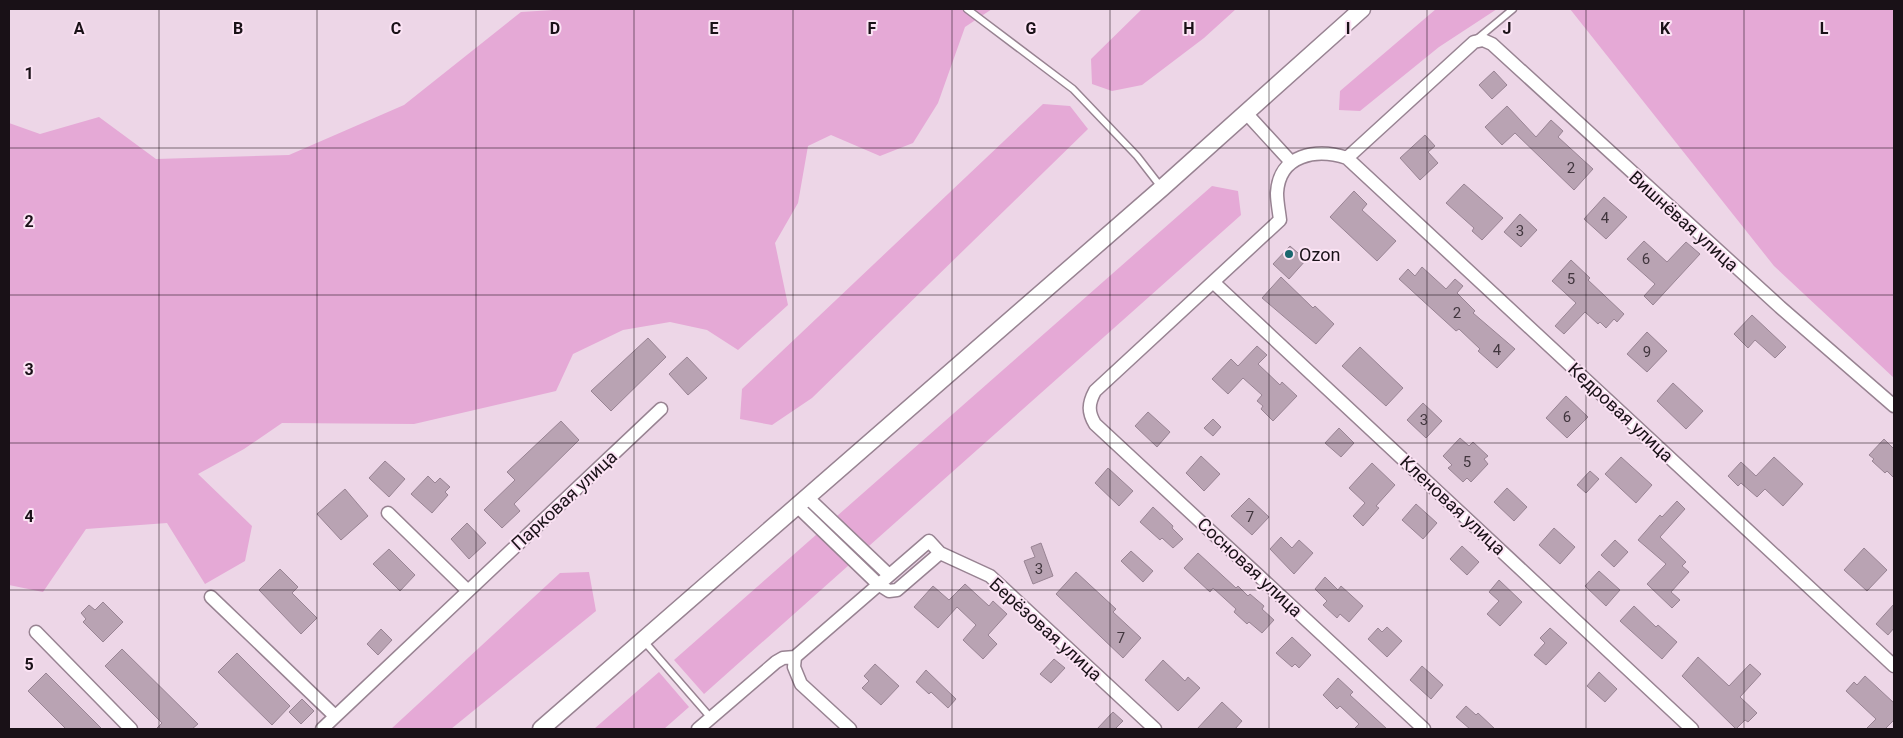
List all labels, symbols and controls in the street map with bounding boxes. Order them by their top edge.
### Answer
text: A [74,19,85,38]
text: B [233,19,243,38]
text: C [391,19,401,38]
text: D [550,19,560,38]
text: E [710,19,719,38]
text: F [868,19,877,38]
text: G [1026,19,1037,38]
text: H [1183,19,1195,38]
text: I [1346,19,1350,38]
text: J [1503,19,1511,38]
text: K [1660,19,1671,38]
text: L [1820,19,1829,38]
text: 1 [24,64,34,83]
house number: 2 [1567,159,1575,177]
street label: Вишнёвая улица [1625,166,1743,276]
house number: 4 [1601,209,1610,227]
text: 2 [24,212,34,231]
house number: 3 [1516,222,1524,240]
place label: Ozon [1299,244,1340,265]
marker: Ozon [1283,248,1295,260]
house number: 6 [1642,250,1650,268]
house number: 5 [1567,270,1575,288]
house number: 2 [1453,304,1461,322]
house number: 4 [1493,341,1502,359]
house number: 9 [1643,343,1651,361]
street label: Кедровая улица [1564,358,1678,466]
text: 3 [24,360,34,379]
house number: 6 [1563,408,1571,426]
house number: 3 [1420,411,1428,429]
street label: Парковая улица [507,446,621,554]
street label: Кленовая улица [1396,451,1510,559]
house number: 5 [1463,453,1471,471]
text: 4 [24,507,34,526]
house number: 7 [1246,508,1254,526]
street label: Сосновая улица [1193,513,1307,621]
house number: 3 [1035,560,1043,578]
street label: Берёзовая улица [986,573,1106,685]
house number: 7 [1117,629,1125,647]
text: 5 [24,655,34,674]

